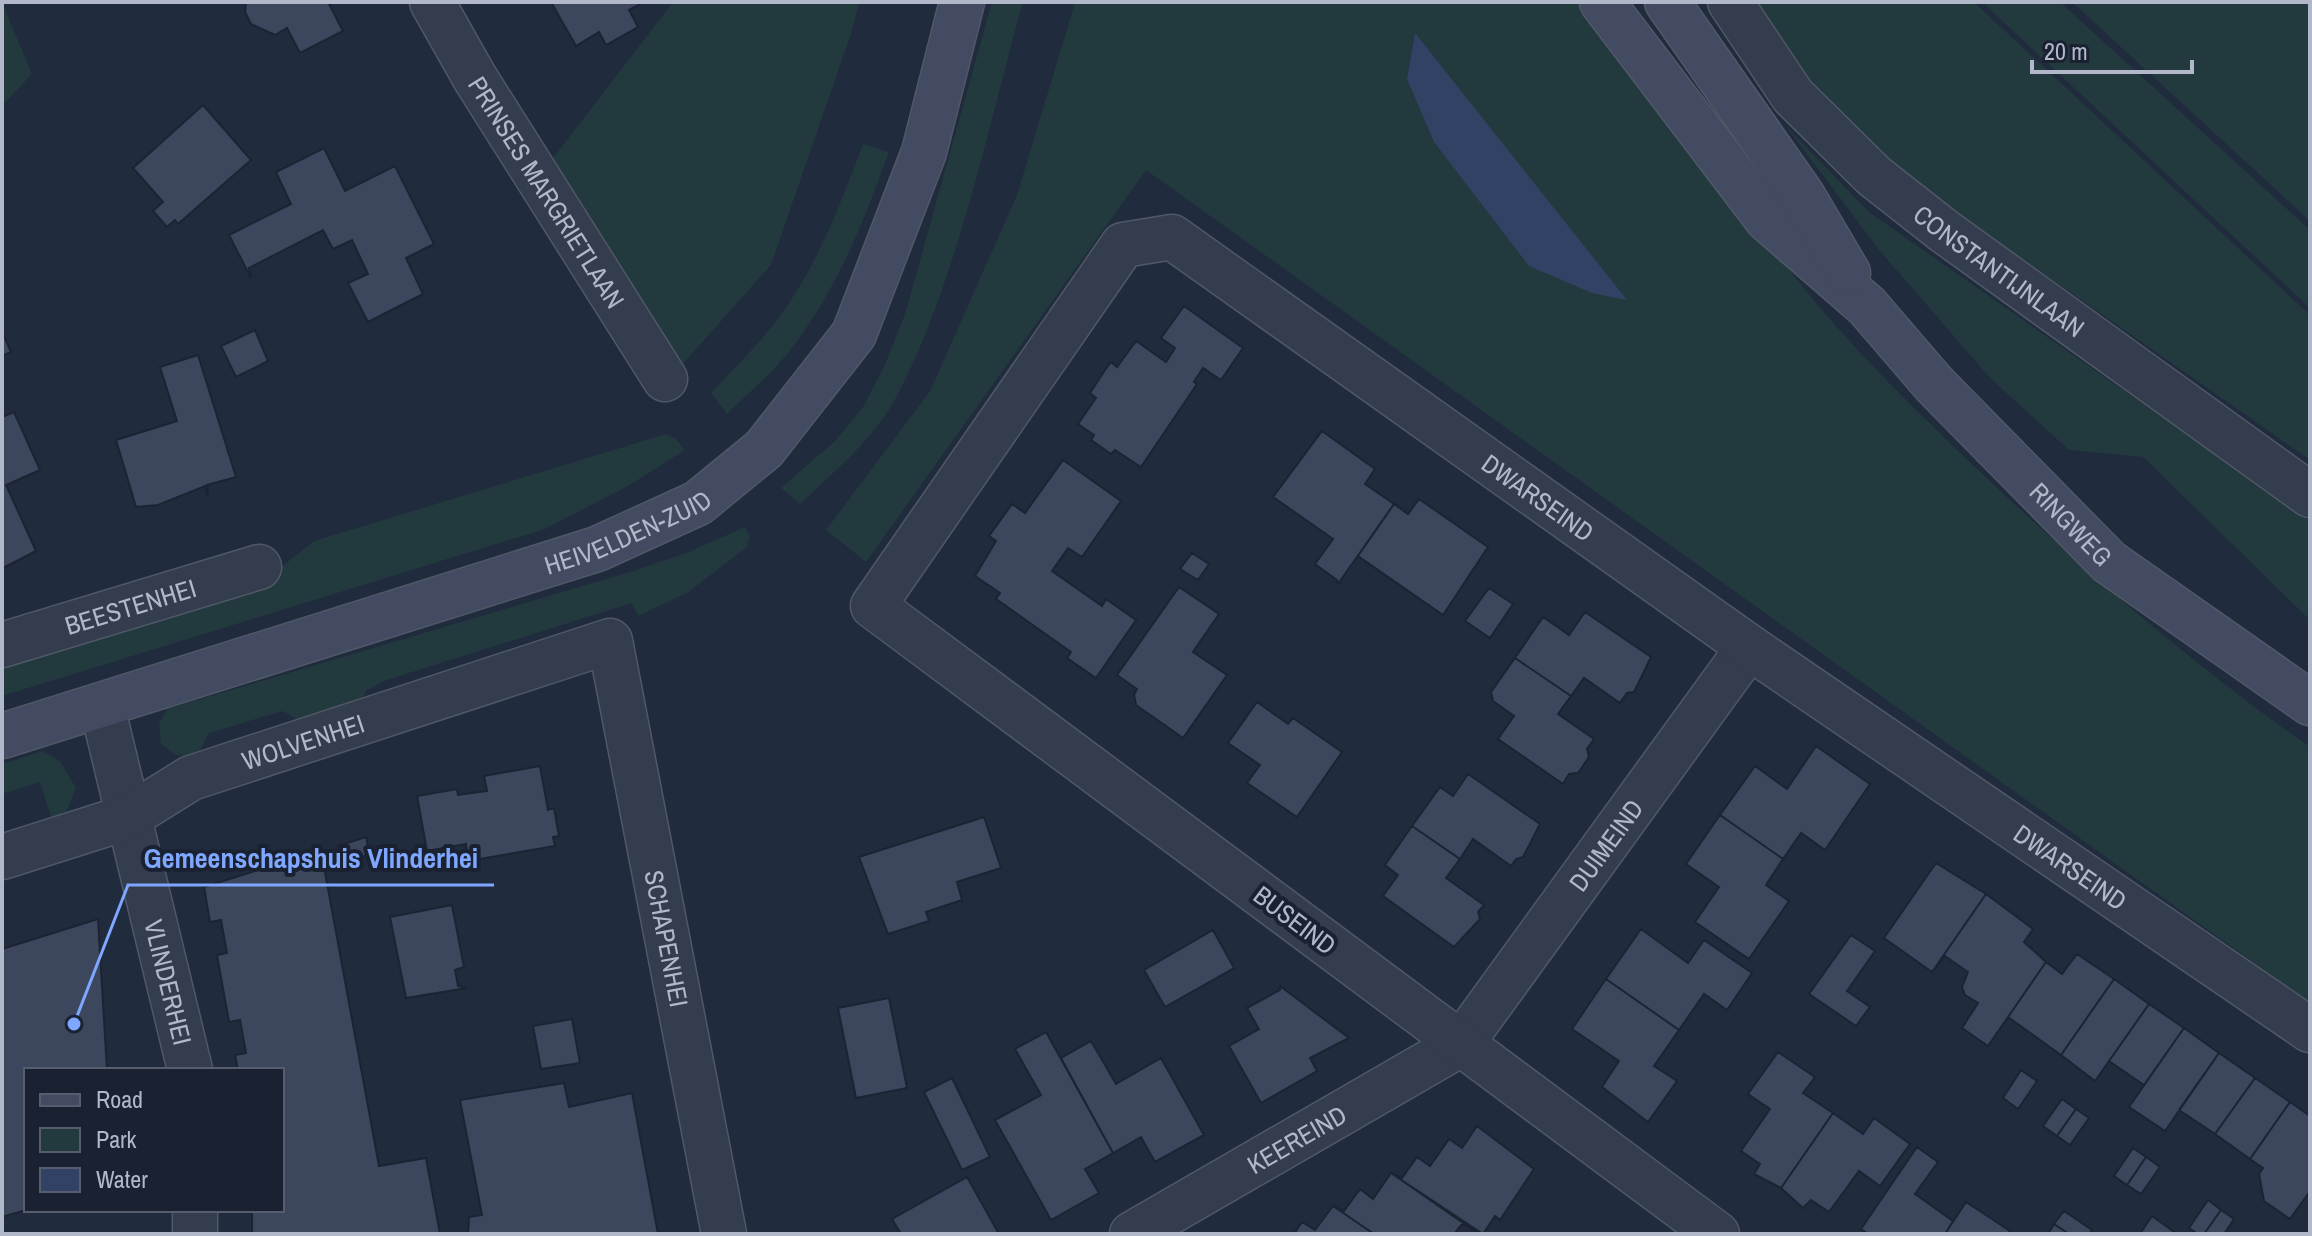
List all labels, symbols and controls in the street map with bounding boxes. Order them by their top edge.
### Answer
scale bar [2032,24,2192,74]
text: 20 m [2044,35,2088,67]
street label: PRINSES MARGRIETLAAN [461,69,633,315]
street label: CONSTANTIJNLAAN [1907,196,2092,344]
street label: DWARSEIND [1475,445,1601,549]
street label: RINGWEG [2022,474,2120,573]
street label: HEIVELDEN-ZUID [540,482,719,582]
street label: BEESTENHEI [60,570,200,642]
street label: WOLVENHEI [237,705,368,778]
street label: DUIMEIND [1560,792,1651,898]
street label: DWARSEIND [2007,816,2134,918]
callout: Gemeenschapshuis Vlinderhei [128,833,494,885]
text: Gemeenschapshuis Vlinderhei [144,839,478,877]
street label: SCHAPENHEI [637,867,697,1010]
street label: BUSEIND [1247,878,1343,962]
street label: VLINDERHEI [137,916,201,1048]
legend [24,1068,284,1212]
text: Road [96,1083,143,1115]
street label: KEEREIND [1241,1097,1353,1181]
text: Park [96,1123,137,1155]
text: Water [96,1163,148,1195]

